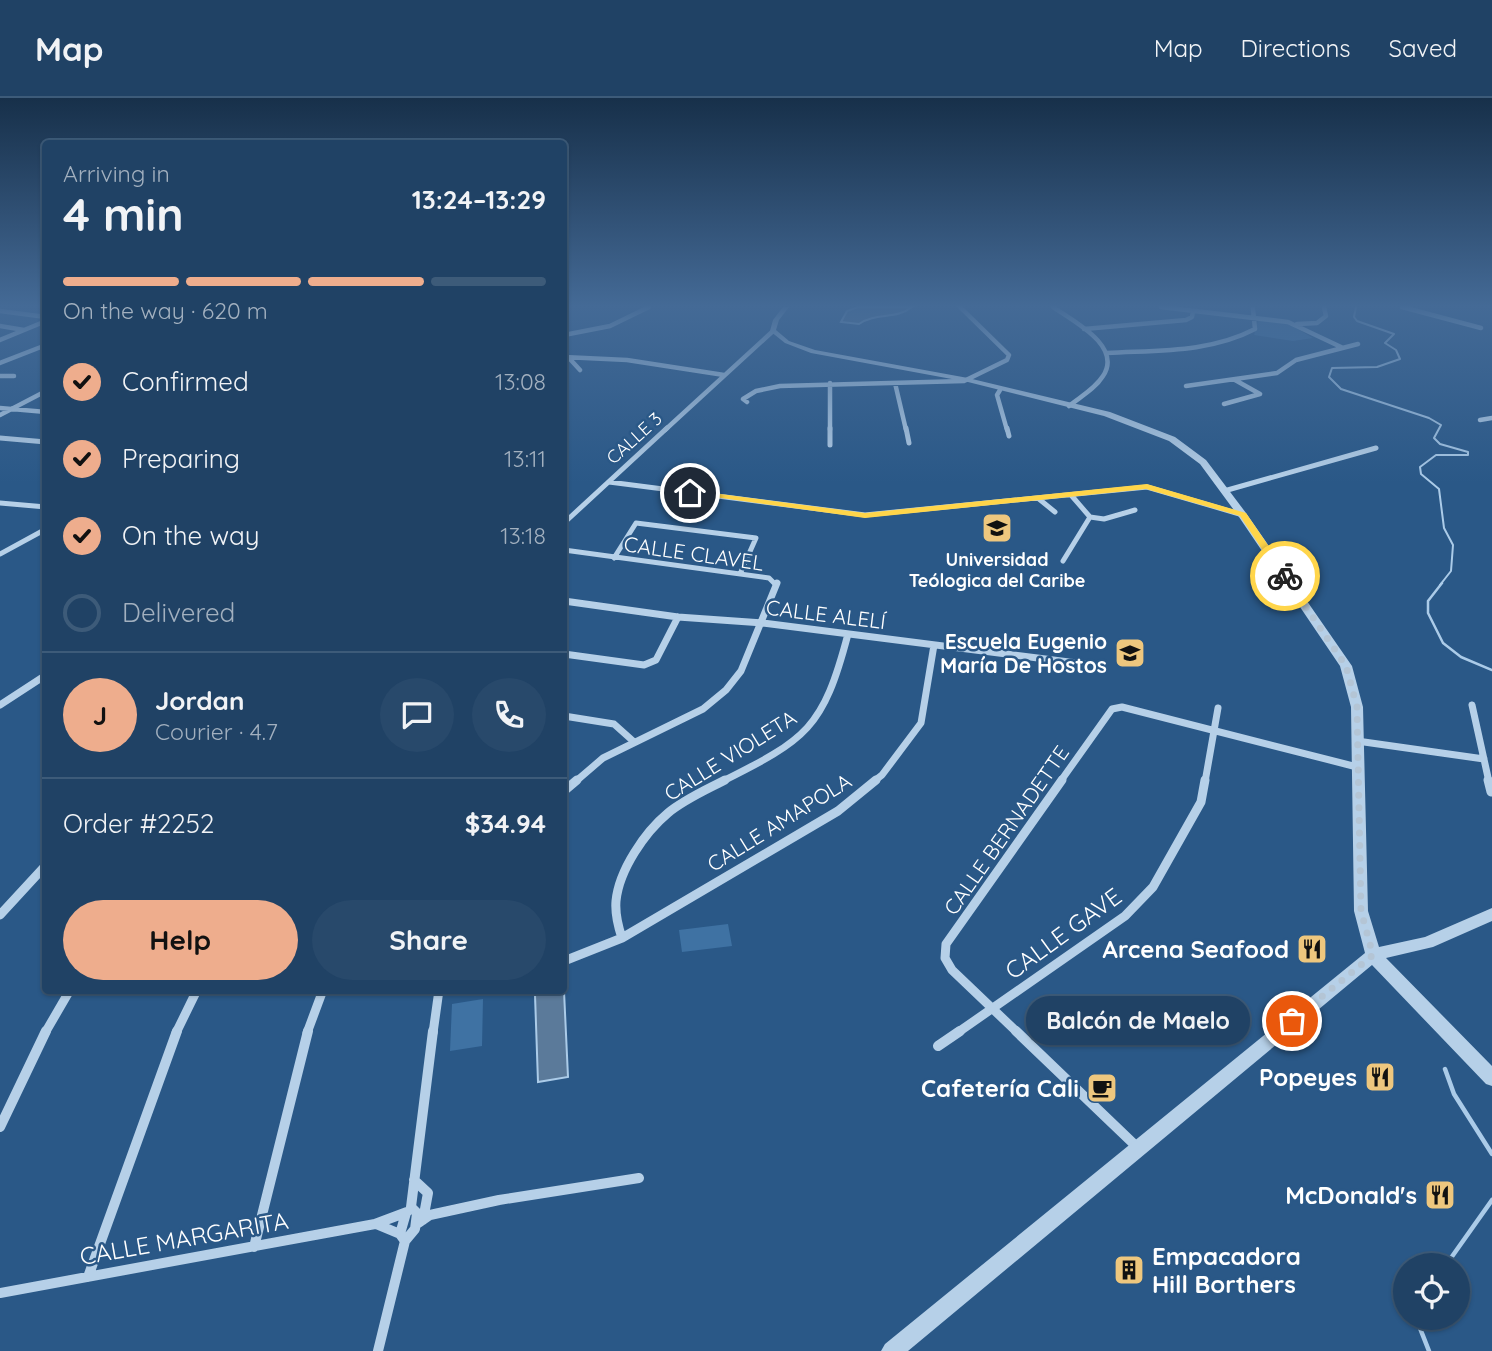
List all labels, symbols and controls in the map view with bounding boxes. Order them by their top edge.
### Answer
text: Map [35,28,103,69]
text: Map [1154,33,1203,63]
text: Directions [1241,33,1351,63]
text: Saved [1389,33,1457,63]
text: Arriving in [63,159,170,188]
text: 13:24–13:29 [412,183,546,216]
text: 4 min [63,185,184,243]
text: On the way · 620 m [63,296,268,325]
icon: check [63,363,101,401]
text: Confirmed [122,365,249,398]
text: 13:08 [495,367,546,396]
street label: CALLE 3 [601,407,667,469]
icon: check [63,440,101,478]
text: Preparing [122,442,240,475]
text: 13:11 [504,444,546,473]
pin [660,463,720,523]
icon: home [671,474,709,512]
school or university icon: Universidad Teólogica del Caribe [980,511,1014,545]
icon: check [63,517,101,555]
text: On the way [122,519,260,552]
text: 13:18 [500,521,546,550]
street label: CALLE CLAVEL [622,530,766,576]
courier [1250,541,1320,611]
place label: Universidad Teólogica del Caribe [909,548,1085,592]
icon: bike [1266,557,1304,595]
street label: CALLE ALELÍ [765,594,888,634]
text: Delivered [122,596,235,629]
place label: Escuela Eugenio María De Hostos [940,628,1107,678]
school or university icon: Escuela Eugenio María De Hostos [1113,636,1147,670]
button: chat [380,678,454,752]
button: phone [472,678,546,752]
text: Jordan [155,684,244,717]
text: J [93,699,107,732]
street label: CALLE VIOLETA [659,704,801,806]
text: Courier · 4.7 [155,717,278,746]
street label: CALLE BERNADETTE [938,740,1074,920]
street label: CALLE AMAPOLA [702,767,856,877]
text: Order #2252 [63,807,214,840]
text: $34.94 [465,807,546,840]
street label: CALLE GAVE [999,881,1127,985]
button: Help [63,900,298,980]
button: Share [312,900,546,980]
restaurant icon: Arcena Seafood [1295,932,1329,966]
place label: Arcena Seafood [1103,934,1289,964]
pin [1262,991,1322,1051]
callout: Balcón de Maelo [1026,996,1250,1046]
icon: bag [1273,1002,1311,1040]
text: Balcón de Maelo [1046,1006,1230,1035]
restaurant icon: Popeyes [1363,1060,1397,1094]
place label: Popeyes [1259,1062,1357,1092]
cafe icon: Cafetería Cali [1085,1071,1119,1105]
place label: Cafetería Cali [921,1073,1079,1103]
restaurant icon: McDonald's [1423,1178,1457,1212]
place label: McDonald's [1285,1180,1417,1210]
street label: CALLE MARGARITA [77,1205,291,1271]
place label: Empacadora Hill Borthers [1152,1241,1301,1299]
building icon: Empacadora Hill Borthers [1112,1253,1146,1287]
map controls [1393,1253,1470,1330]
button: locate [1393,1253,1470,1330]

